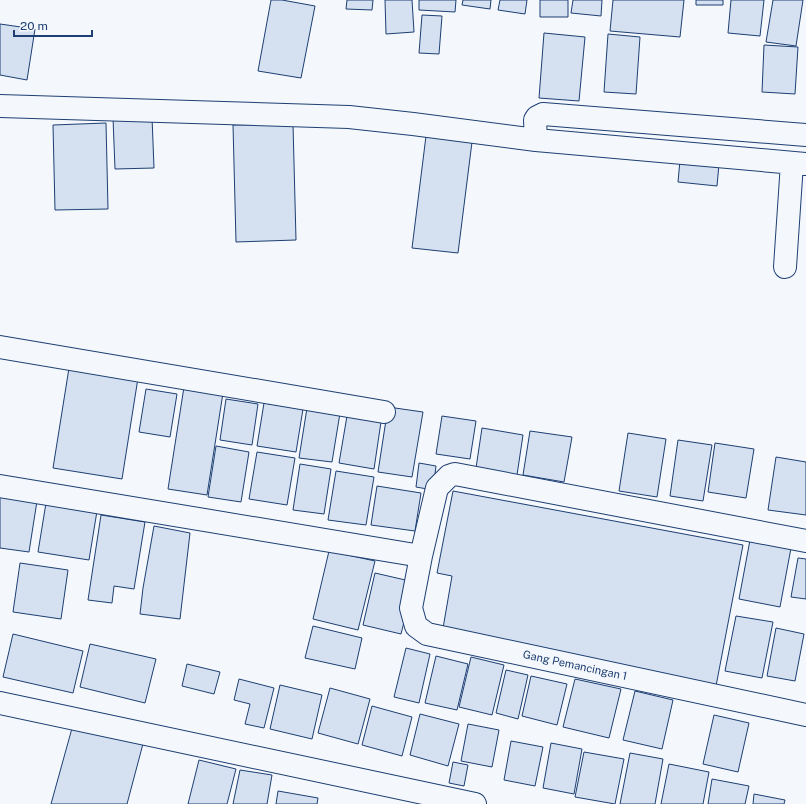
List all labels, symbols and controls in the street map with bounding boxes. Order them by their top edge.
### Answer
scale bar [14,12,92,38]
text: 20 m [20,19,48,33]
street label: Gang Pemancingan 1 [522,648,628,682]

